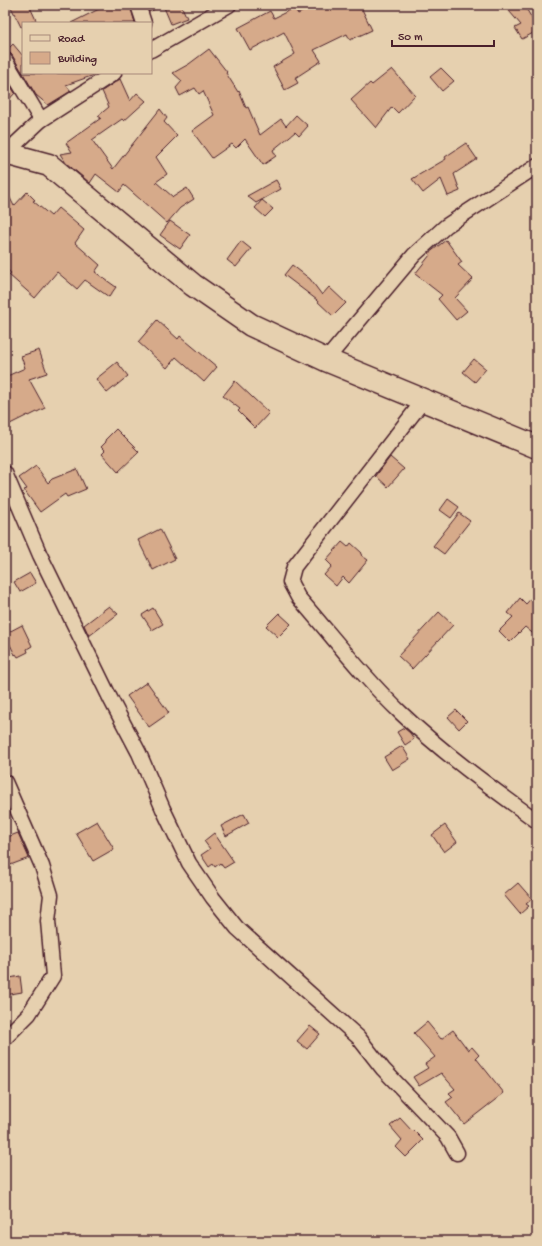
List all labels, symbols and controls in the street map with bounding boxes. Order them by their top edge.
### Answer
legend [22,22,152,74]
scale bar [392,22,494,48]
text: 50 m [398,31,423,45]
text: Road [58,33,85,47]
text: Building [57,53,97,67]

